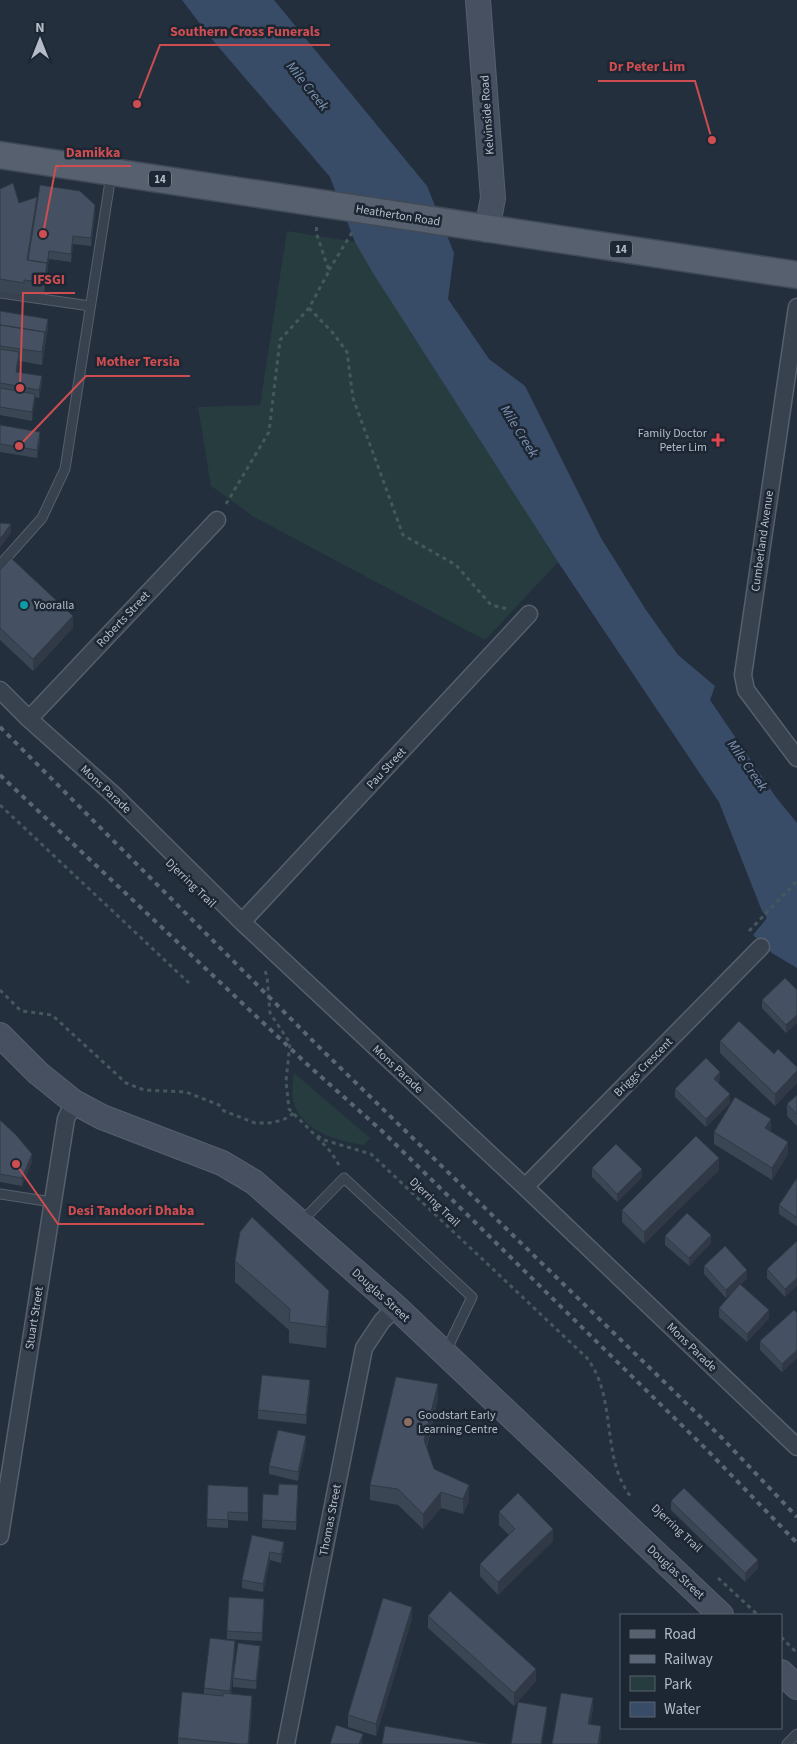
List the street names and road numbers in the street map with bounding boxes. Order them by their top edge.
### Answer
street label: Kelvinside Road [476,75,499,155]
road number: 14 [149,170,171,188]
street label: Heatherton Road [354,200,441,231]
road number: 14 [610,240,632,258]
street label: Cumberland Avenue [747,490,778,593]
street label: Roberts Street [93,587,154,651]
street label: Pau Street [363,744,410,793]
street label: Mons Parade [76,761,135,817]
street label: Djerring Trail [162,855,220,912]
street label: Briggs Crescent [610,1034,677,1101]
street label: Mons Parade [368,1041,427,1097]
street label: Djerring Trail [406,1174,464,1231]
street label: Douglas Street [348,1265,414,1326]
street label: Stuart Street [21,1285,48,1351]
street label: Mons Parade [663,1319,721,1376]
street label: Thomas Street [315,1483,346,1558]
street label: Djerring Trail [647,1500,706,1557]
street label: Douglas Street [643,1541,708,1603]

